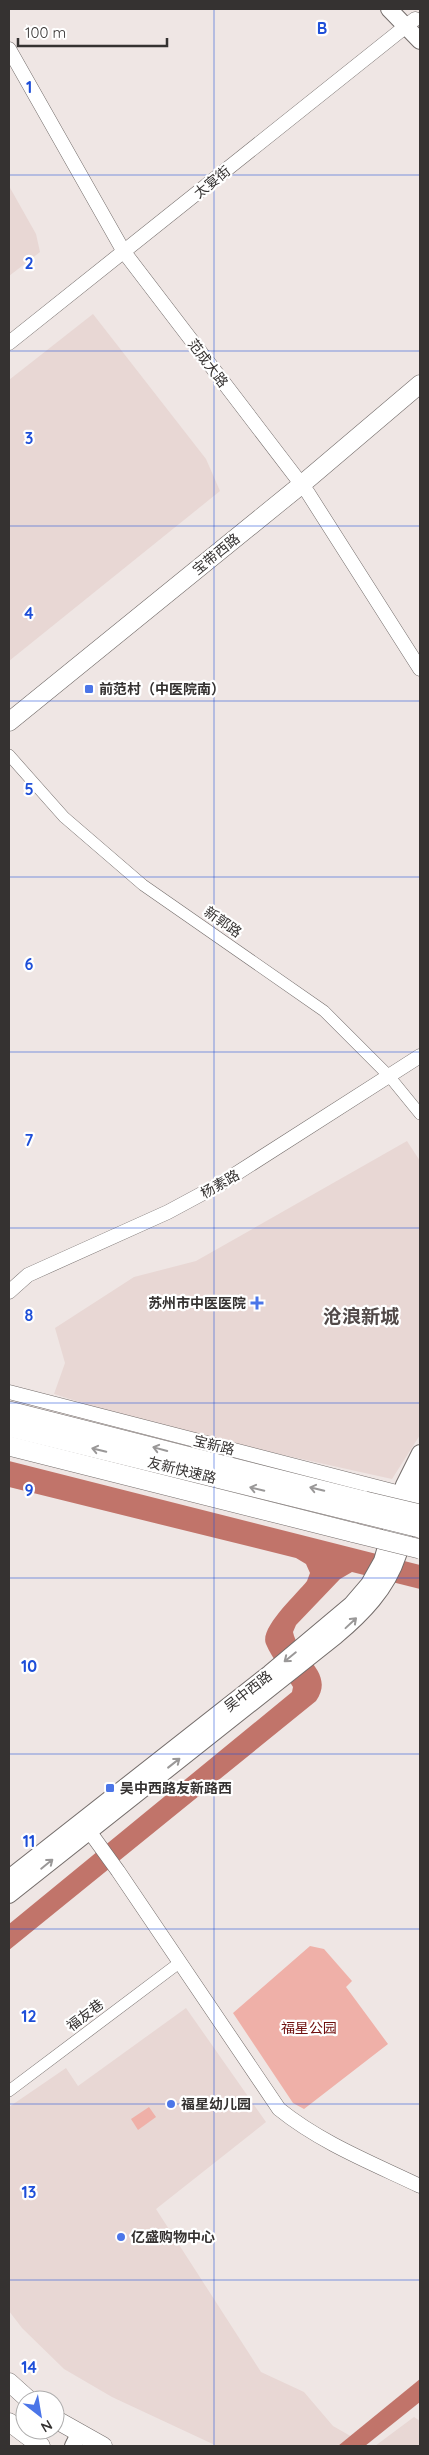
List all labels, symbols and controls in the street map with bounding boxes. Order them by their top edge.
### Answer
scale bar [18,15,166,47]
text: B [317,18,327,38]
text: 100 m [25,23,66,42]
text: 1 [26,77,32,97]
street label: 太宴街 [190,162,234,202]
text: 2 [24,253,34,273]
street label: 范成大路 [184,335,232,391]
text: 3 [25,428,33,448]
street label: 宝带西路 [189,529,243,579]
text: 4 [24,603,34,623]
place label: 前范村（中医院南） [99,680,225,698]
marker: 前范村（中医院南） [83,683,95,695]
text: 5 [24,779,34,799]
street label: 新郭路 [201,903,245,941]
text: 6 [25,954,34,974]
text: 7 [25,1130,34,1150]
street label: 杨素路 [197,1166,243,1202]
place label: 苏州市中医医院 [148,1294,246,1312]
marker: 苏州市中医医院 [250,1296,264,1310]
district label: 沧浪新城 [323,1304,399,1328]
text: 8 [25,1305,34,1325]
street label: 宝新路 [191,1431,237,1459]
one-way arrow [92,1444,108,1454]
one-way arrow [152,1444,168,1454]
street label: 友新快速路 [146,1453,218,1487]
text: 9 [24,1480,34,1500]
one-way arrow [250,1483,266,1493]
one-way arrow [310,1484,326,1493]
one-way arrow [345,1617,357,1629]
one-way arrow [283,1652,296,1663]
text: 10 [21,1656,37,1676]
street label: 吴中西路 [220,1667,276,1715]
one-way arrow [167,1758,180,1769]
place label: 吴中西路友新路西 [120,1779,232,1797]
marker: 吴中西路友新路西 [104,1782,116,1794]
text: 11 [23,1831,35,1851]
one-way arrow [40,1858,53,1869]
street label: 福友巷 [63,1995,107,2035]
text: 12 [21,2006,37,2026]
park label: 福星公园 [281,2019,337,2037]
place label: 福星幼儿园 [181,2095,251,2113]
marker: 福星幼儿园 [165,2098,177,2110]
text: 13 [22,2182,36,2202]
place label: 亿盛购物中心 [131,2228,215,2246]
marker: 亿盛购物中心 [115,2231,127,2243]
text: 14 [21,2357,37,2377]
north arrow [15,2390,65,2440]
text: N [38,2416,56,2437]

